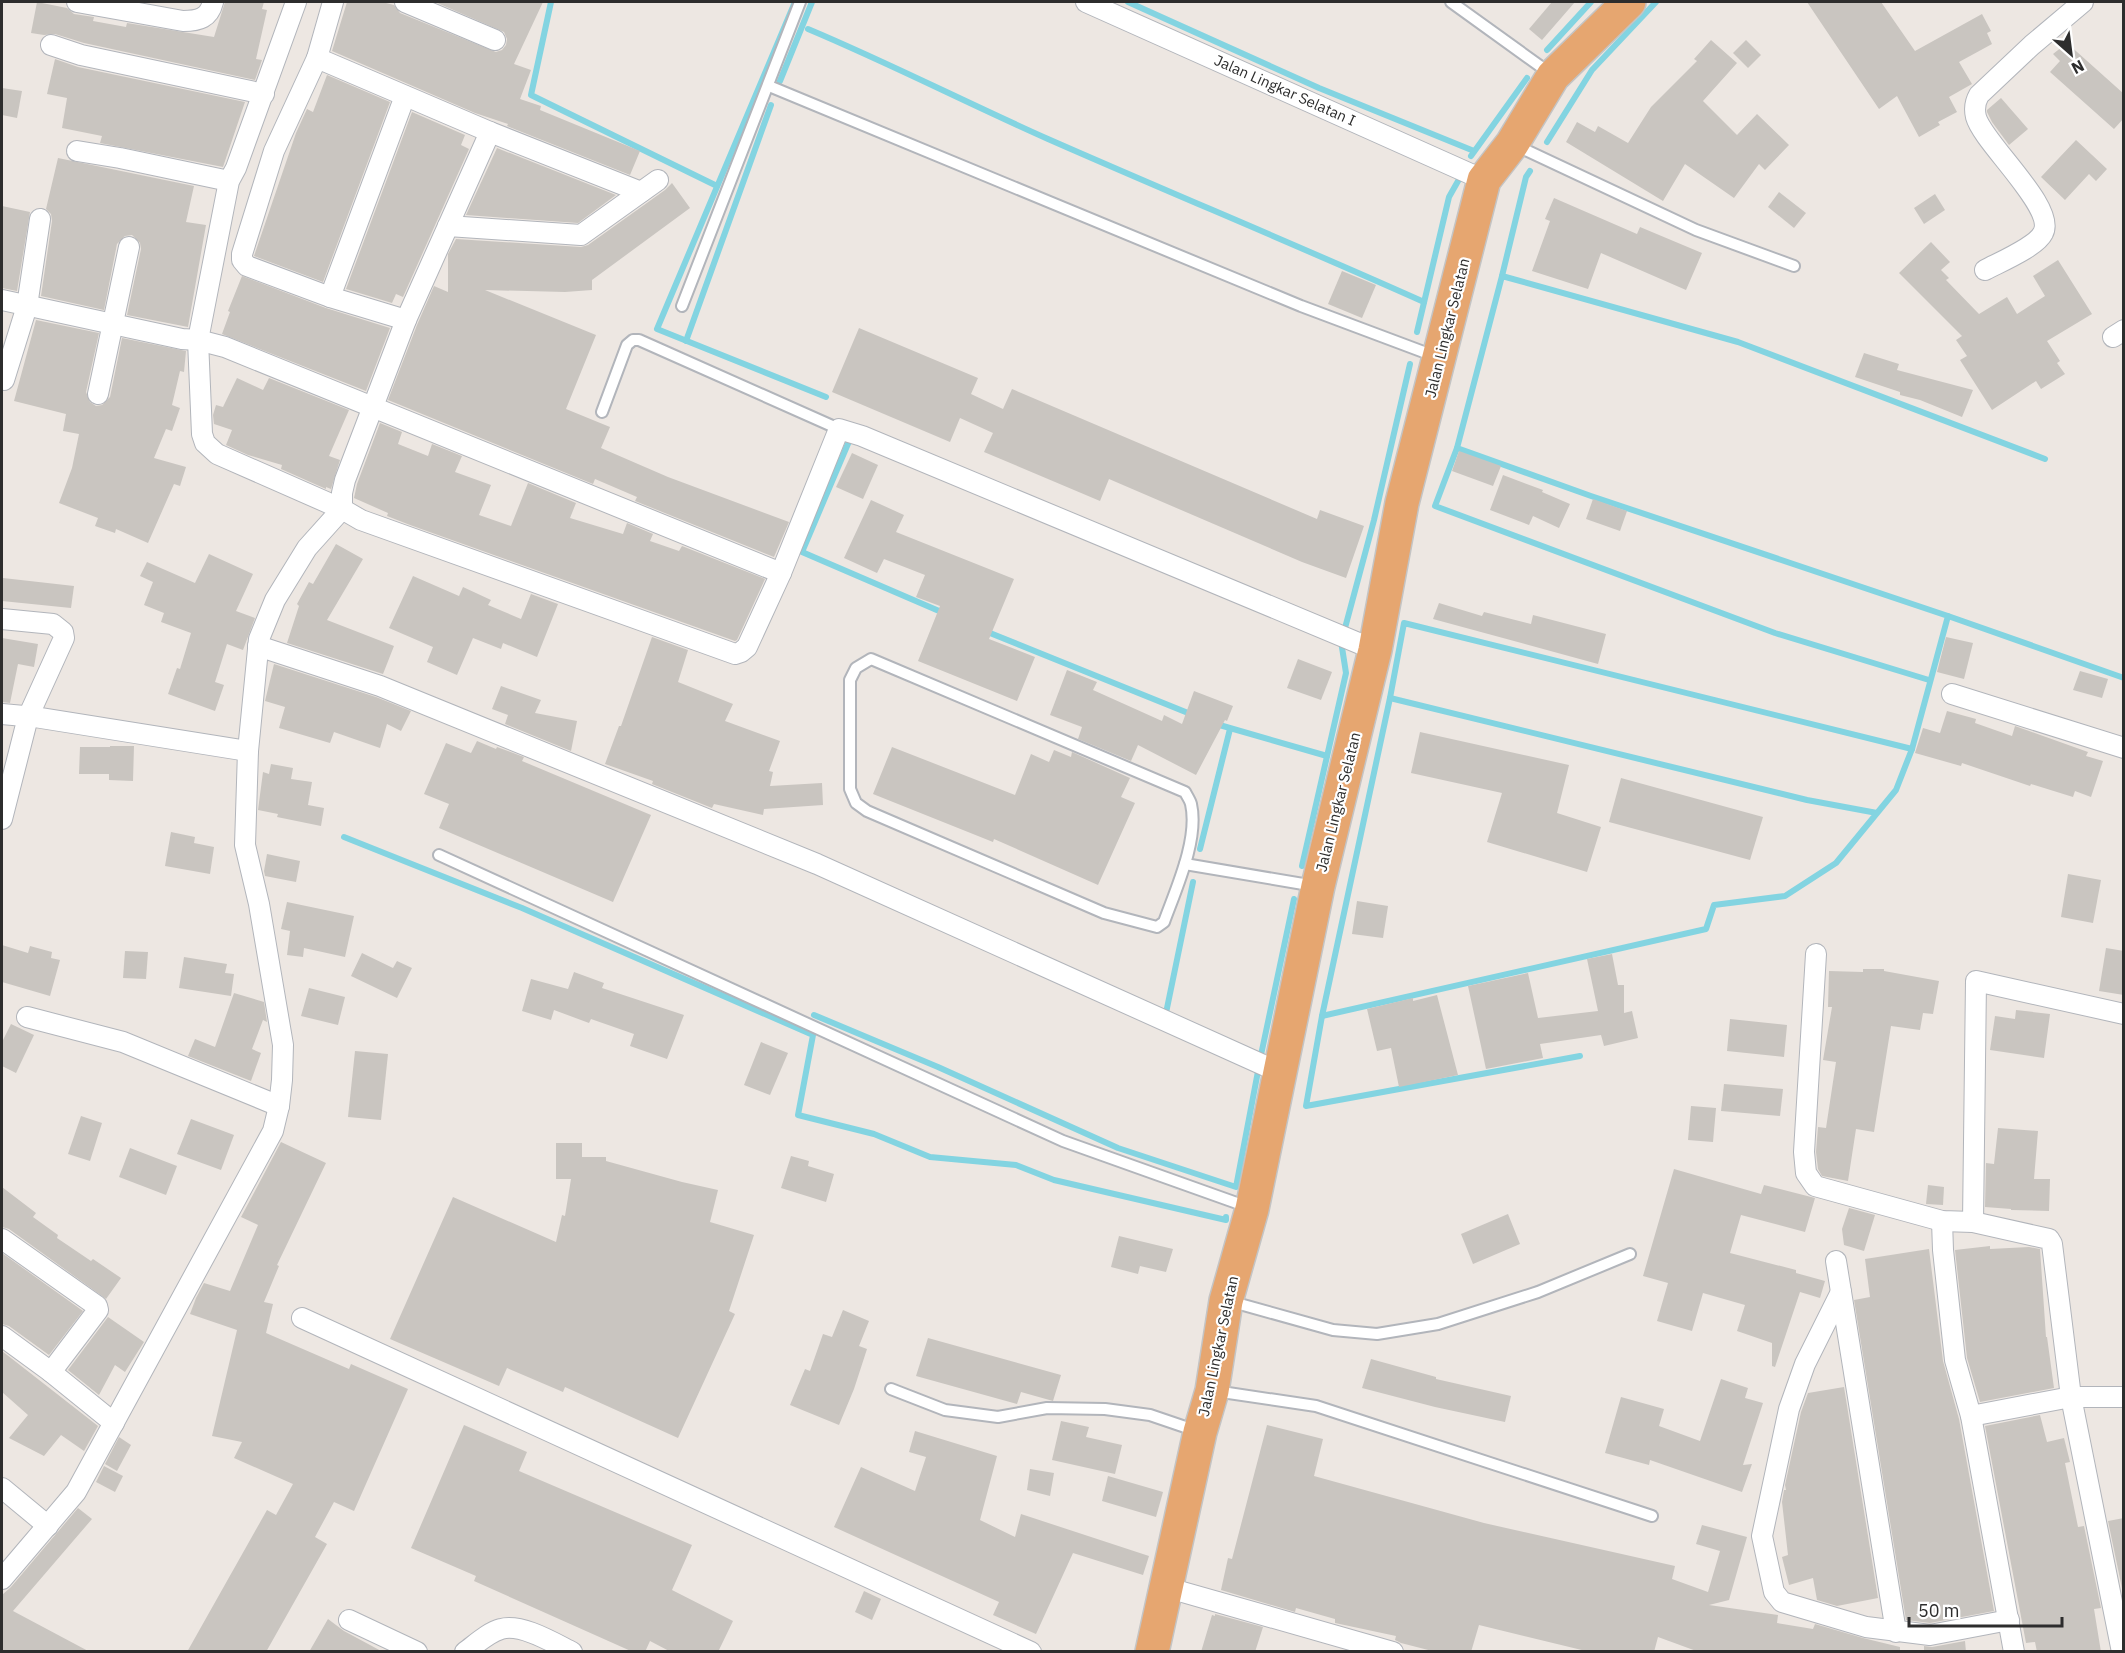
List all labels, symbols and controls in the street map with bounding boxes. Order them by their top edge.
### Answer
north arrow [2041,24,2101,84]
street label: Jalan Lingkar Selatan I [1211,50,1359,130]
text: N [2068,56,2088,79]
street label: Jalan Lingkar Selatan [1420,256,1474,400]
street label: Jalan Lingkar Selatan [1311,730,1365,874]
street label: Jalan Lingkar Selatan [1194,1274,1242,1418]
scale bar [1909,1590,2062,1628]
text: 50 m [1918,1599,1960,1622]

